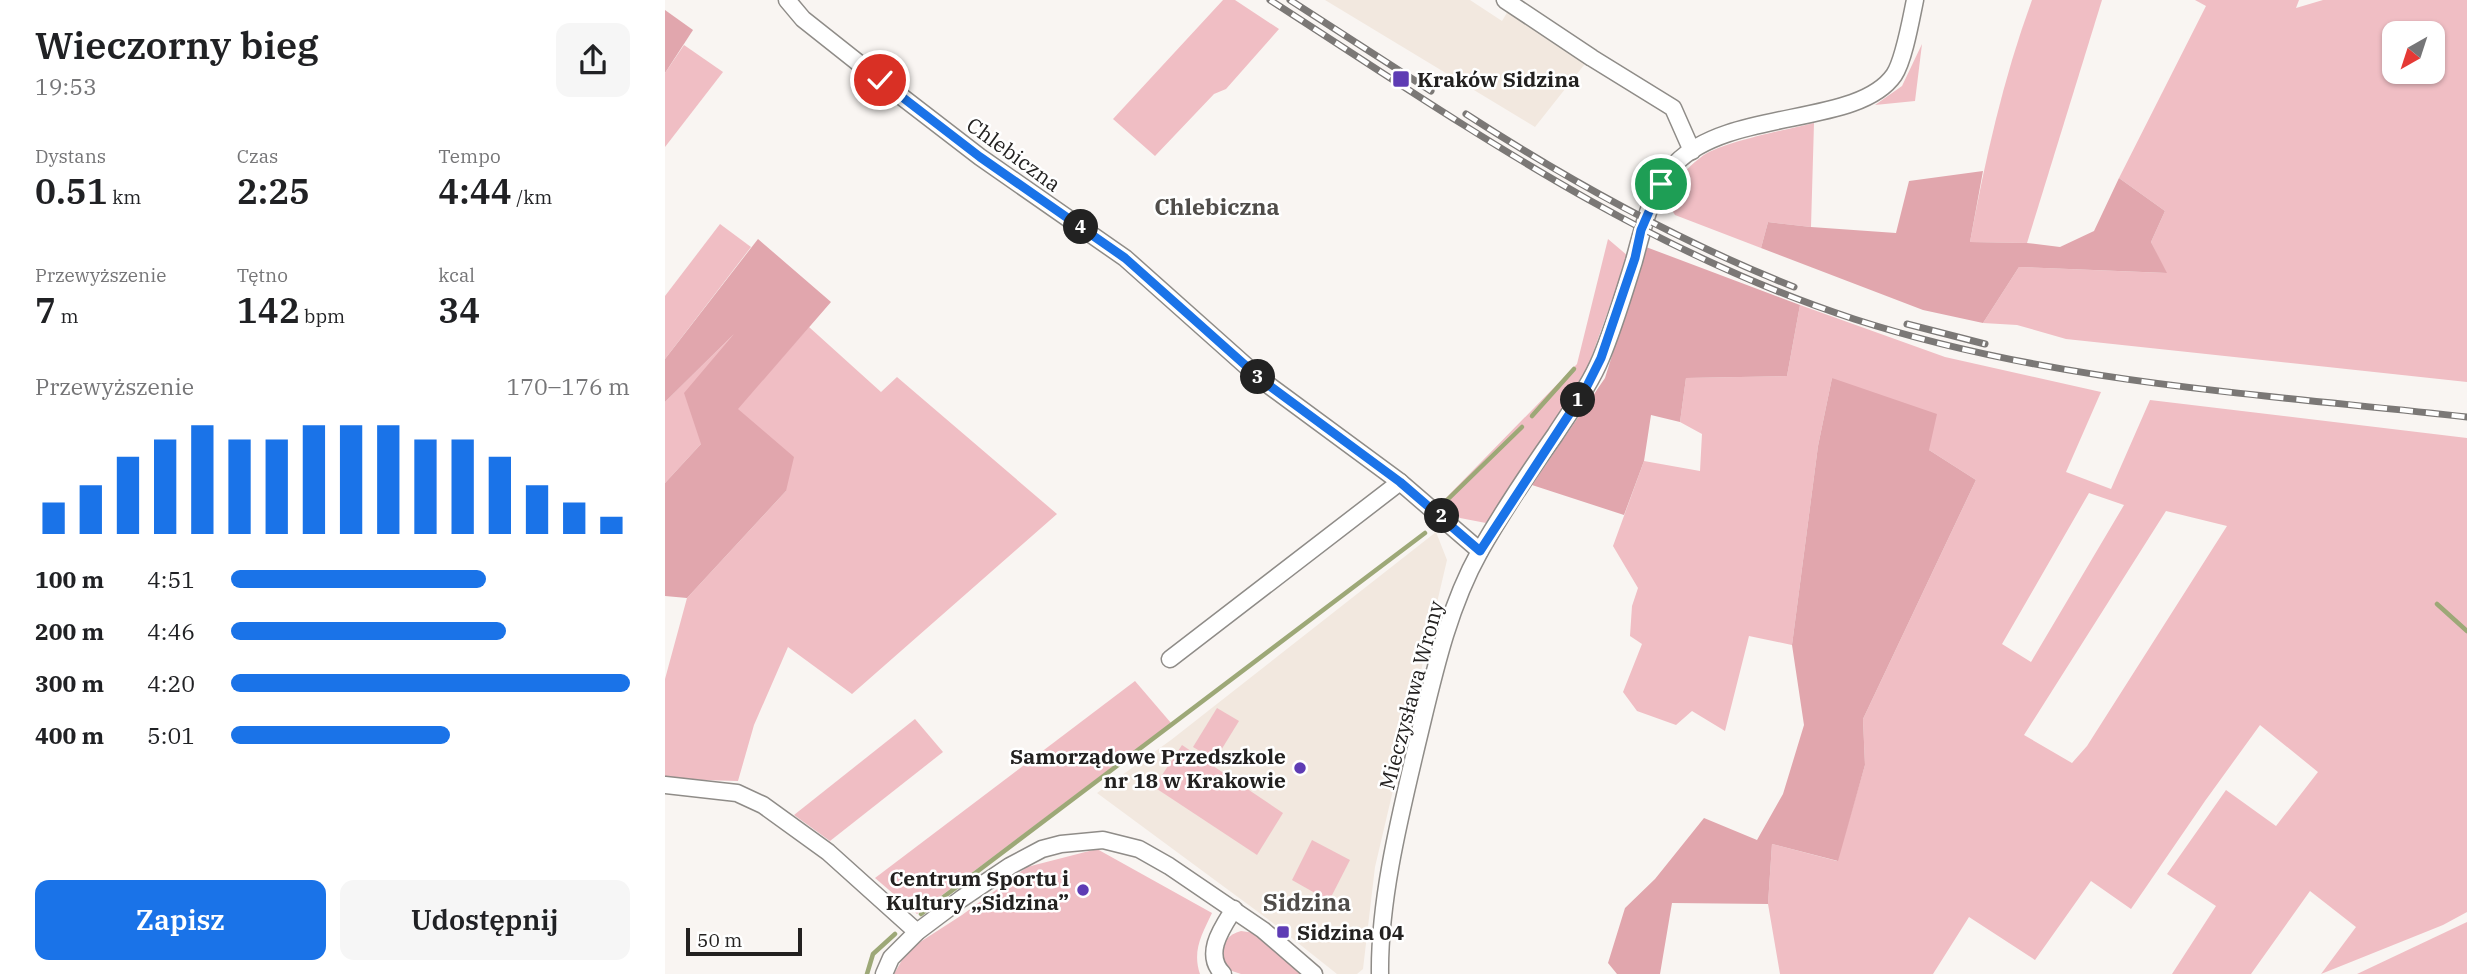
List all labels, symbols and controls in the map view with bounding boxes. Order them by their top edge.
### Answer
text: Wieczorny bieg [35,20,319,69]
north arrow [2382,21,2445,84]
map controls [2382,21,2445,84]
button: share [556,23,630,97]
pin [850,50,910,110]
icon: check [861,61,899,99]
place label: Kraków Sidzina [1417,65,1580,93]
marker: Kraków Sidzina [1391,69,1411,89]
text: 19:53 [35,71,97,101]
street label: Chlebiczna [961,110,1067,198]
text: Dystans [35,144,106,168]
text: Czas [237,144,278,168]
text: Tempo [438,144,501,168]
pin [1631,154,1691,214]
icon: arrive [1642,165,1680,203]
text: 0.51 [35,168,108,214]
text: 2:25 [237,168,310,214]
text: 4:44 [438,168,512,214]
text: km [108,185,141,209]
text: /km [512,185,552,209]
district label: Chlebiczna [1154,191,1280,221]
pin: 4 [1063,210,1099,244]
text: 4 [1075,214,1086,238]
text: Przewyższenie [35,263,166,287]
text: Tętno [237,263,288,287]
text: kcal [438,263,475,287]
text: 7 [35,287,56,333]
text: 142 [237,287,300,333]
text: 34 [438,287,480,333]
text: m [56,304,79,328]
text: bpm [300,304,345,328]
pin: 3 [1241,360,1275,394]
text: 3 [1252,364,1263,388]
text: Przewyższenie [35,371,194,401]
text: 170–176 m [506,371,630,401]
pin: 1 [1560,382,1595,418]
text: 1 [1572,387,1583,411]
pin: 2 [1425,498,1459,534]
text: 2 [1436,503,1447,527]
text: 100 m [35,564,104,594]
text: 4:51 [147,564,195,594]
street label: Mieczysława Wrony [1372,597,1450,793]
text: 200 m [35,616,104,646]
text: 4:46 [147,616,195,646]
text: 300 m [35,668,104,698]
text: 4:20 [147,668,195,698]
text: 400 m [35,720,104,750]
text: 5:01 [147,720,195,750]
place label: Samorządowe Przedszkole nr 18 w Krakowie [1010,742,1286,794]
marker: Samorządowe Przedszkole nr 18 w Krakowie [1292,760,1308,776]
place label: Centrum Sportu i Kultury „Sidzina” [886,864,1069,916]
button: Zapisz [35,880,326,960]
button: Udostępnij [340,880,630,960]
marker: Centrum Sportu i Kultury „Sidzina” [1075,882,1091,898]
district label: Sidzina [1263,886,1351,918]
place label: Sidzina 04 [1297,918,1404,946]
marker: Sidzina 04 [1275,924,1291,940]
scale bar [686,925,801,957]
text: 50 m [697,928,742,952]

